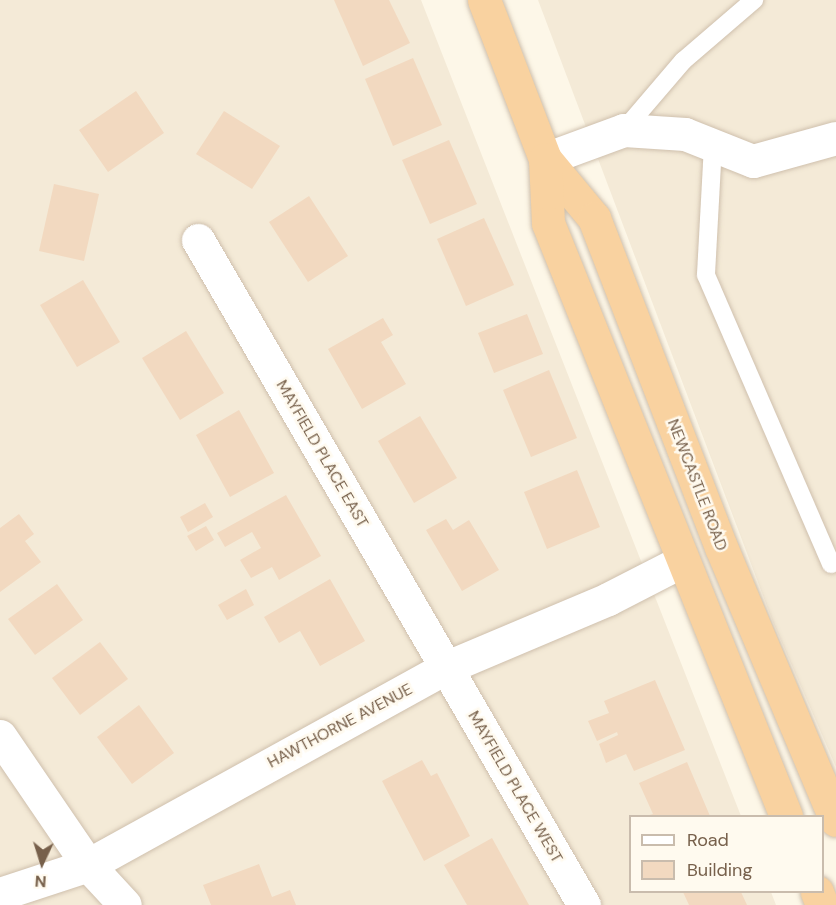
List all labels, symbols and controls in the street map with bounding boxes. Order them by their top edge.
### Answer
street label: MAYFIELD PLACE EAST [272,377,372,531]
street label: NEWCASTLE ROAD [663,416,731,554]
street label: HAWTHORNE AVENUE [264,680,416,772]
street label: MAYFIELD PLACE WEST [464,708,566,866]
legend [629,815,824,893]
text: Road [687,828,729,852]
north arrow [12,833,72,893]
text: Building [687,858,752,882]
text: N [34,871,47,892]

